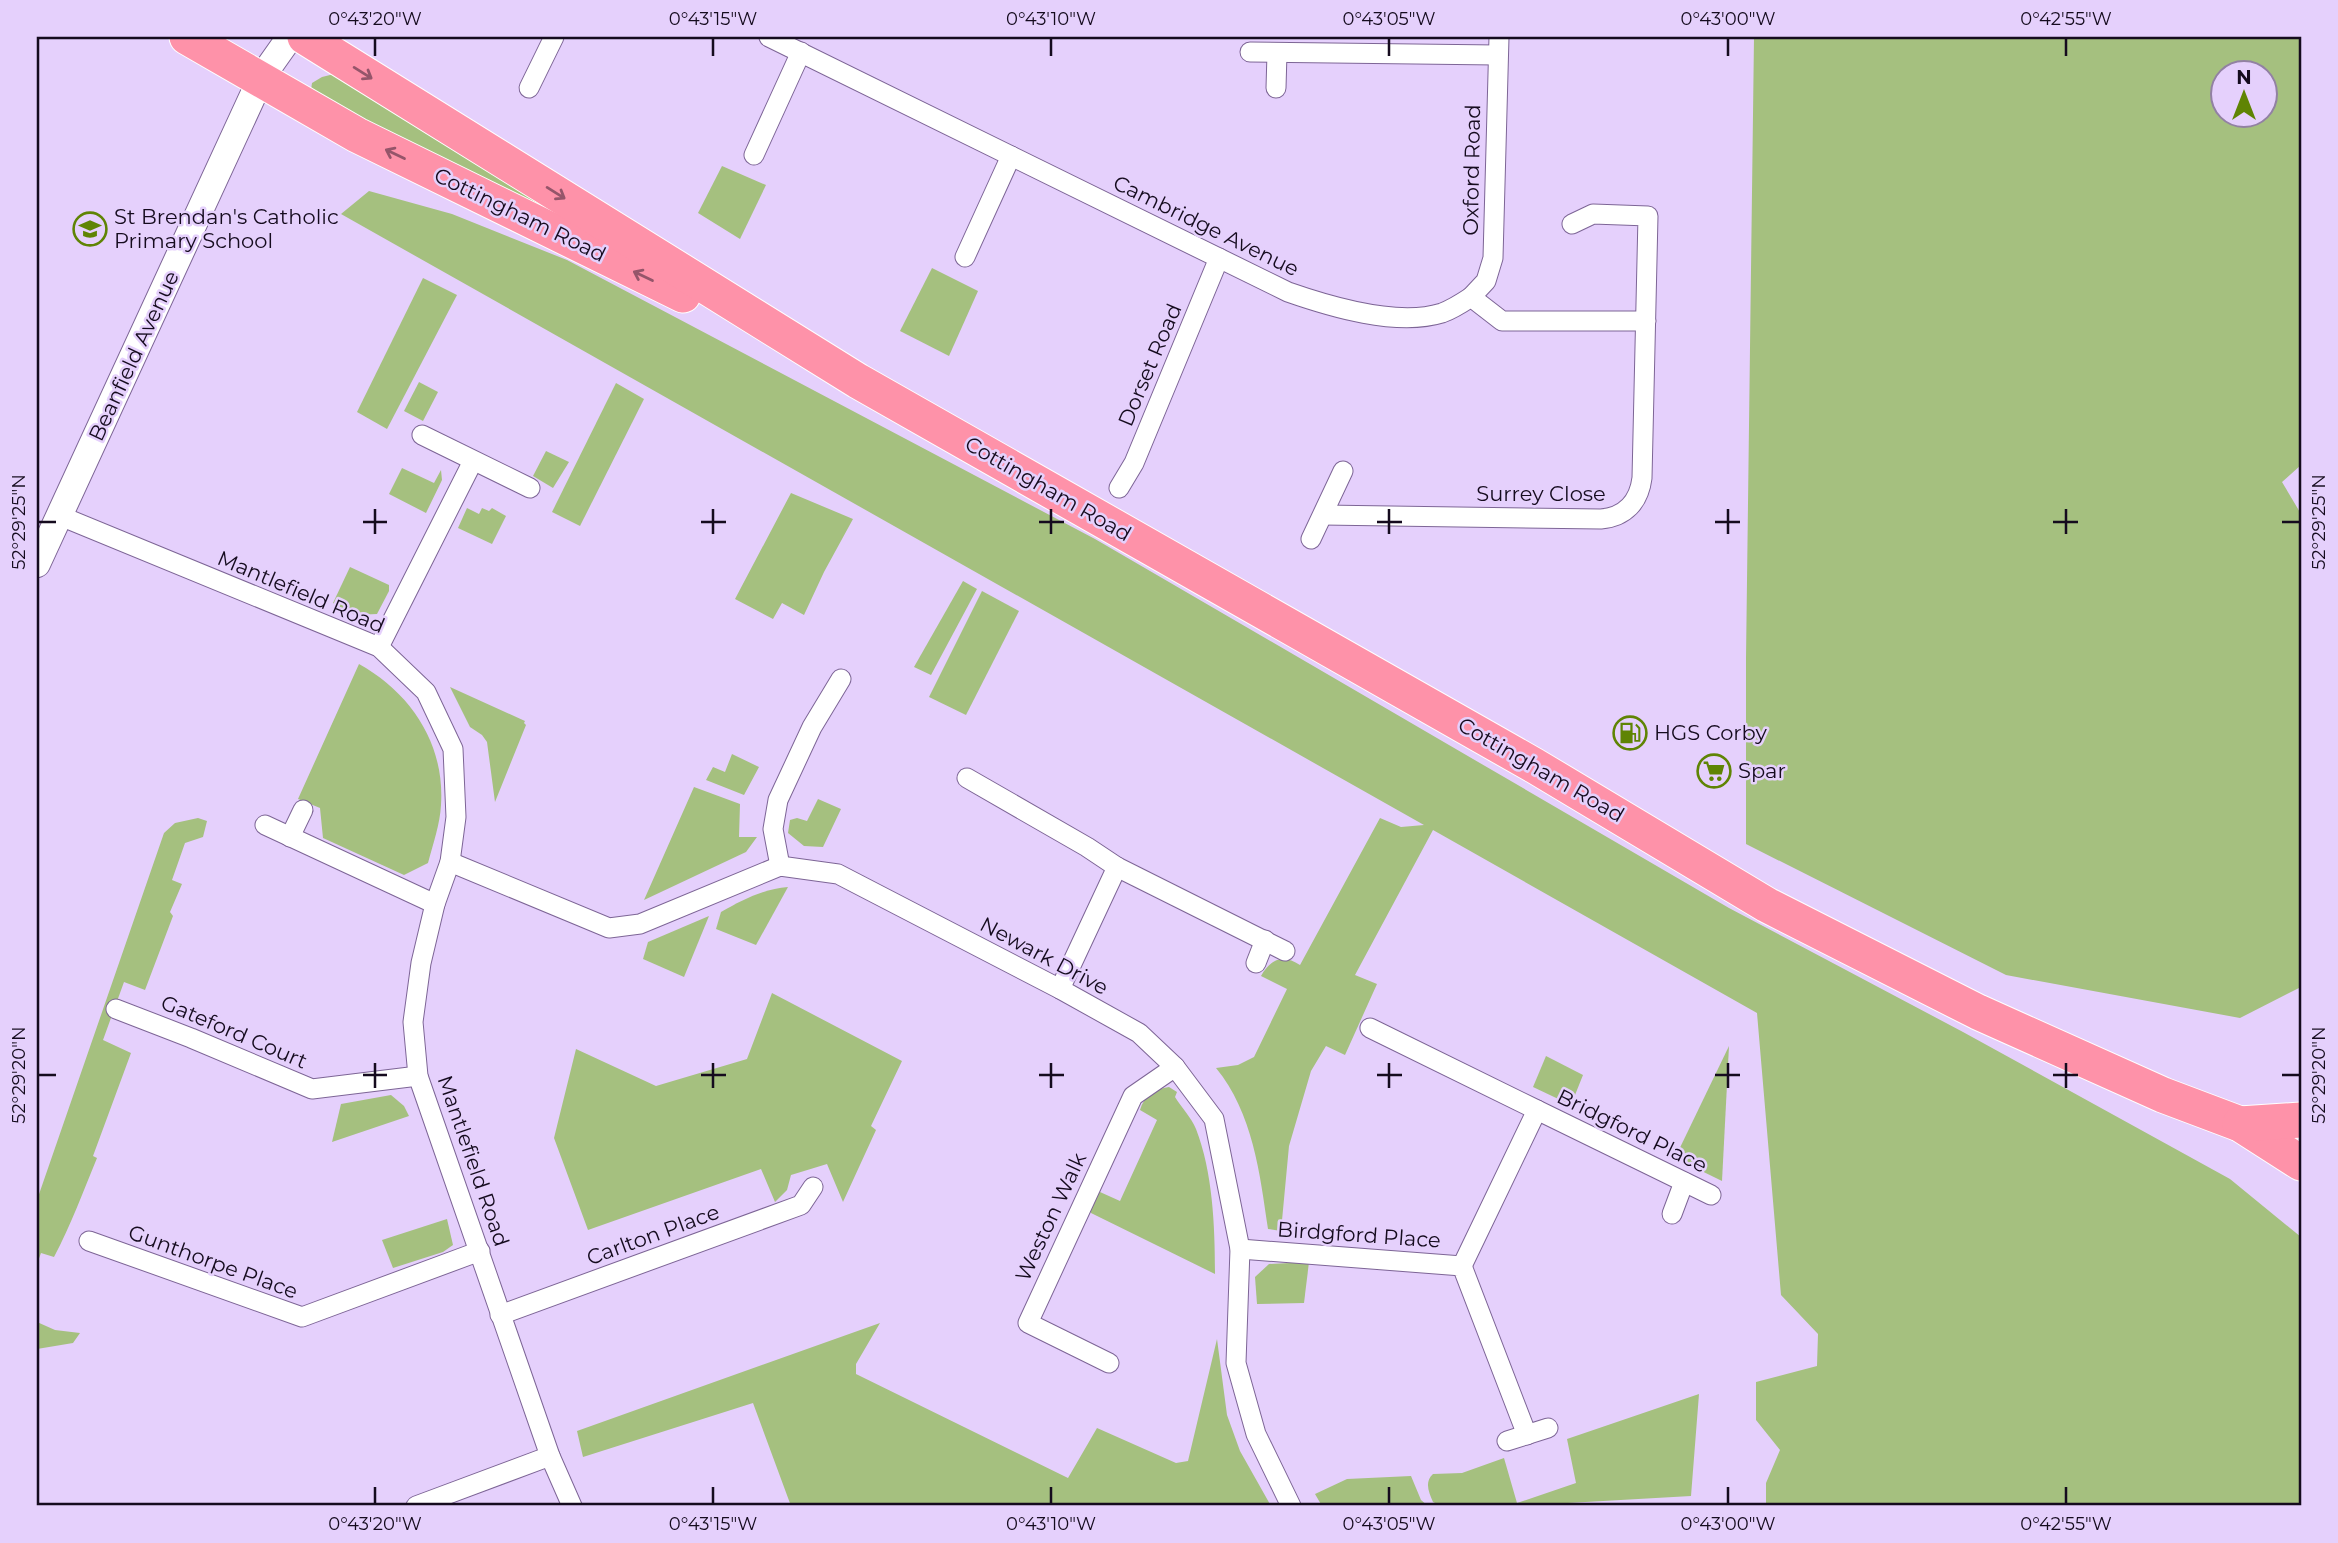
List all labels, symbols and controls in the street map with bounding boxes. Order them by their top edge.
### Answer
text: 0°43'20"W [328,8,422,30]
text: 0°43'15"W [669,8,757,30]
text: 0°43'10"W [1006,8,1096,30]
text: 0°43'05"W [1343,8,1435,30]
text: 0°43'00"W [1681,8,1775,30]
text: 0°42'55"W [2020,8,2112,30]
north arrow [2208,60,2278,130]
one-way arrow [352,66,372,80]
text: N [2236,66,2252,89]
street label: Oxford Road [1458,104,1485,236]
one-way arrow [385,146,406,160]
street label: Cottingham Road [430,162,610,267]
street label: Cambridge Avenue [1109,170,1303,281]
one-way arrow [545,186,565,200]
place label: St Brendan's Catholic Primary School [114,204,339,253]
school or university icon: St Brendan's Catholic Primary School [71,210,109,248]
street label: Beanfield Avenue [83,267,184,445]
one-way arrow [633,268,654,282]
street label: Dorset Road [1112,300,1187,430]
street label: Cottingham Road [961,431,1136,546]
text: 52°29'25"N [8,474,30,570]
text: 52°29'25"N [2308,474,2330,570]
street label: Surrey Close [1476,481,1606,506]
street label: Mantlefield Road [214,545,389,638]
street label: Cottingham Road [1454,712,1629,827]
fuel station icon: HGS Corby [1611,714,1649,752]
place label: HGS Corby [1654,720,1767,745]
supermarket icon: Spar [1695,752,1733,790]
place label: Spar [1738,758,1786,783]
street label: Newark Drive [976,911,1112,1000]
street label: Gateford Court [157,989,311,1074]
text: 52°29'20"N [8,1026,30,1124]
text: 52°29'20"N [2308,1026,2330,1124]
street label: Mantlefield Road [432,1072,514,1250]
street label: Bridgford Place [1553,1083,1711,1178]
street label: Weston Walk [1010,1148,1091,1285]
street label: Carlton Place [583,1199,723,1270]
street label: Birdgford Place [1277,1216,1442,1253]
street label: Gunthorpe Place [125,1219,301,1304]
text: 0°43'20"W [328,1513,422,1535]
text: 0°43'15"W [669,1513,757,1535]
text: 0°43'10"W [1006,1513,1096,1535]
text: 0°43'05"W [1343,1513,1435,1535]
text: 0°43'00"W [1681,1513,1775,1535]
text: 0°42'55"W [2020,1513,2112,1535]

